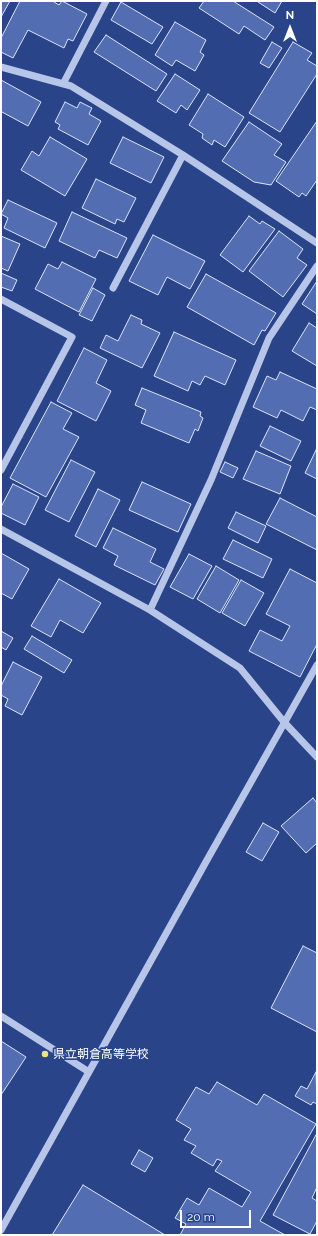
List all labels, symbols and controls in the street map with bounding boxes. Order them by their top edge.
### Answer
north arrow [270,8,310,48]
text: N [286,9,294,22]
place label: 県立朝倉高等学校 [53,1047,149,1061]
marker: 県立朝倉高等学校 [40,1049,50,1059]
scale bar [182,1202,253,1228]
text: 20 m [187,1210,215,1224]

